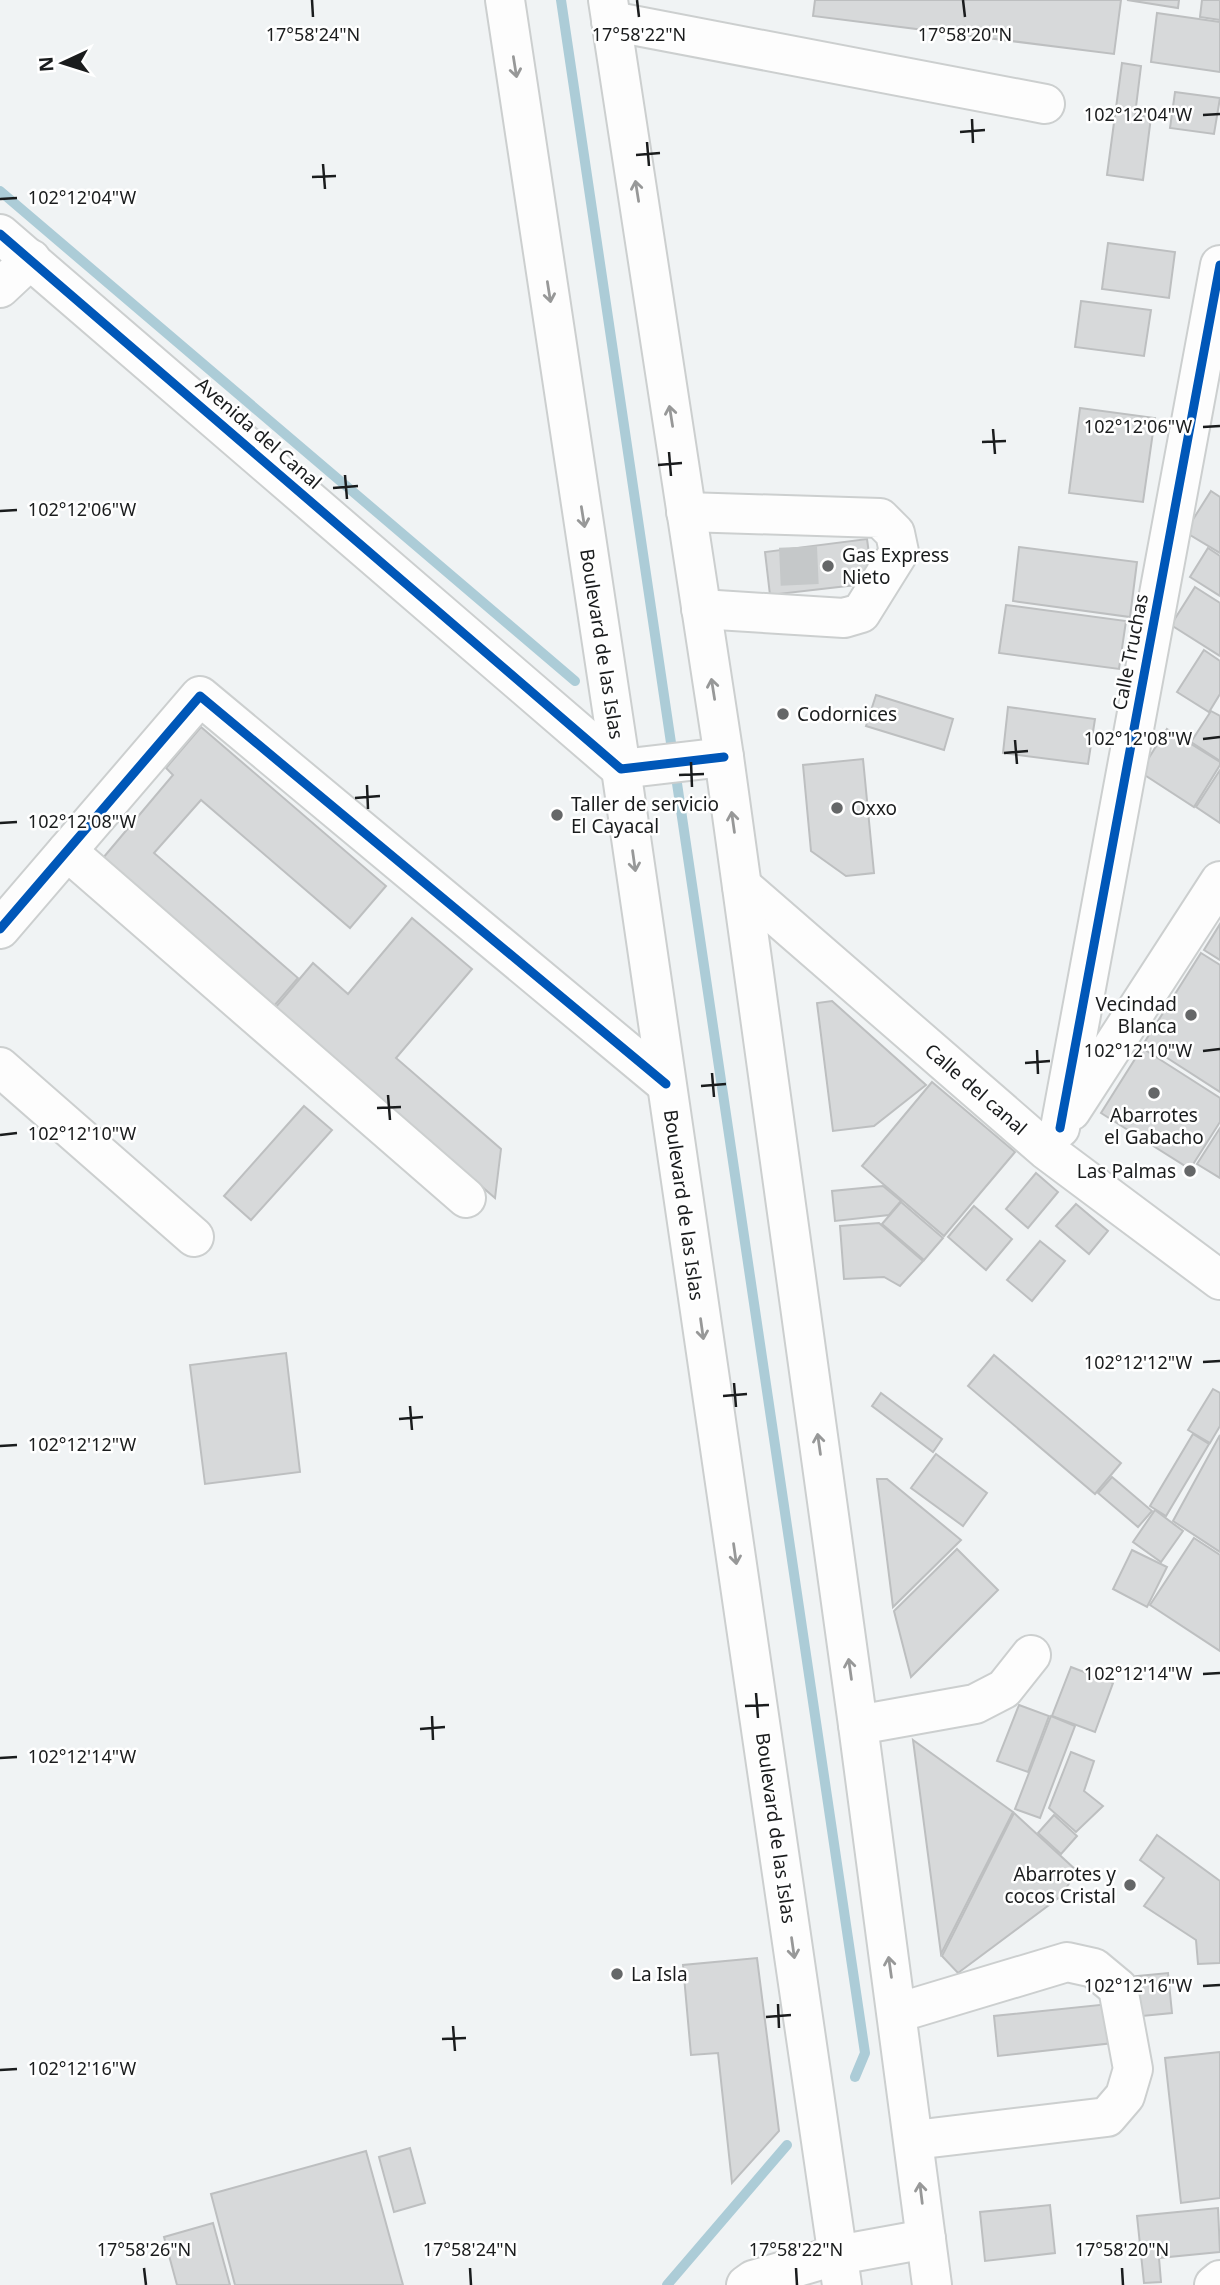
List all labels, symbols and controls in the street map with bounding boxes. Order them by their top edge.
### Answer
text: 17°58'24"N [266,22,360,46]
text: 17°58'22"N [592,22,686,46]
text: 17°58'20"N [918,22,1012,46]
north arrow [28,28,98,98]
text: N [33,56,60,73]
one-way arrow [509,56,522,78]
text: 102°12'04"W [1084,102,1192,126]
one-way arrow [630,180,643,203]
text: 102°12'04"W [28,185,136,209]
one-way arrow [543,281,556,303]
street label: Avenida del Canal [191,371,327,495]
one-way arrow [665,405,678,428]
text: 102°12'06"W [1084,414,1192,438]
text: 102°12'06"W [28,497,136,521]
one-way arrow [577,506,590,528]
place label: Gas Express Nieto [842,542,949,590]
street label: Boulevard de las Islas [574,547,630,741]
marker: Gas Express Nieto [820,558,836,574]
street label: Calle Truchas [1106,592,1154,712]
one-way arrow [707,679,720,701]
place label: Codornices [797,701,897,727]
marker: Codornices [775,706,791,722]
text: 102°12'08"W [1084,726,1192,750]
place label: Taller de servicio El Cayacal [571,791,719,839]
place label: Oxxo [851,795,897,821]
marker: Oxxo [829,800,845,816]
marker: Taller de servicio El Cayacal [549,807,565,823]
text: 102°12'08"W [28,809,136,833]
one-way arrow [726,811,739,834]
one-way arrow [628,849,641,872]
place label: Vecindad Blanca [1095,991,1177,1039]
marker: Vecindad Blanca [1183,1007,1199,1023]
street label: Calle del canal [919,1037,1033,1141]
text: 102°12'10"W [1084,1038,1192,1062]
marker: Abarrotes el Gabacho [1146,1085,1162,1101]
place label: Abarrotes el Gabacho [1104,1102,1204,1150]
street label: Boulevard de las Islas [658,1108,710,1302]
text: 102°12'10"W [28,1121,136,1145]
place label: Las Palmas [1077,1158,1176,1184]
marker: Las Palmas [1182,1163,1198,1179]
one-way arrow [696,1317,709,1339]
text: 102°12'12"W [1084,1350,1192,1374]
text: 102°12'12"W [28,1432,136,1456]
one-way arrow [812,1433,825,1456]
one-way arrow [729,1542,742,1564]
one-way arrow [843,1658,856,1681]
text: 102°12'14"W [1084,1661,1192,1685]
street label: Boulevard de las Islas [750,1731,802,1925]
text: 102°12'14"W [28,1744,136,1768]
place label: Abarrotes y cocos Cristal [1004,1861,1116,1909]
marker: Abarrotes y cocos Cristal [1122,1877,1138,1893]
one-way arrow [787,1936,800,1959]
one-way arrow [884,1957,897,1979]
place label: La Isla [631,1961,688,1987]
marker: La Isla [609,1966,625,1982]
text: 102°12'16"W [1084,1973,1192,1997]
text: 102°12'16"W [28,2056,136,2080]
one-way arrow [914,2182,927,2205]
text: 17°58'26"N [97,2237,191,2261]
text: 17°58'24"N [423,2237,517,2261]
text: 17°58'22"N [749,2237,843,2261]
text: 17°58'20"N [1075,2237,1169,2261]

